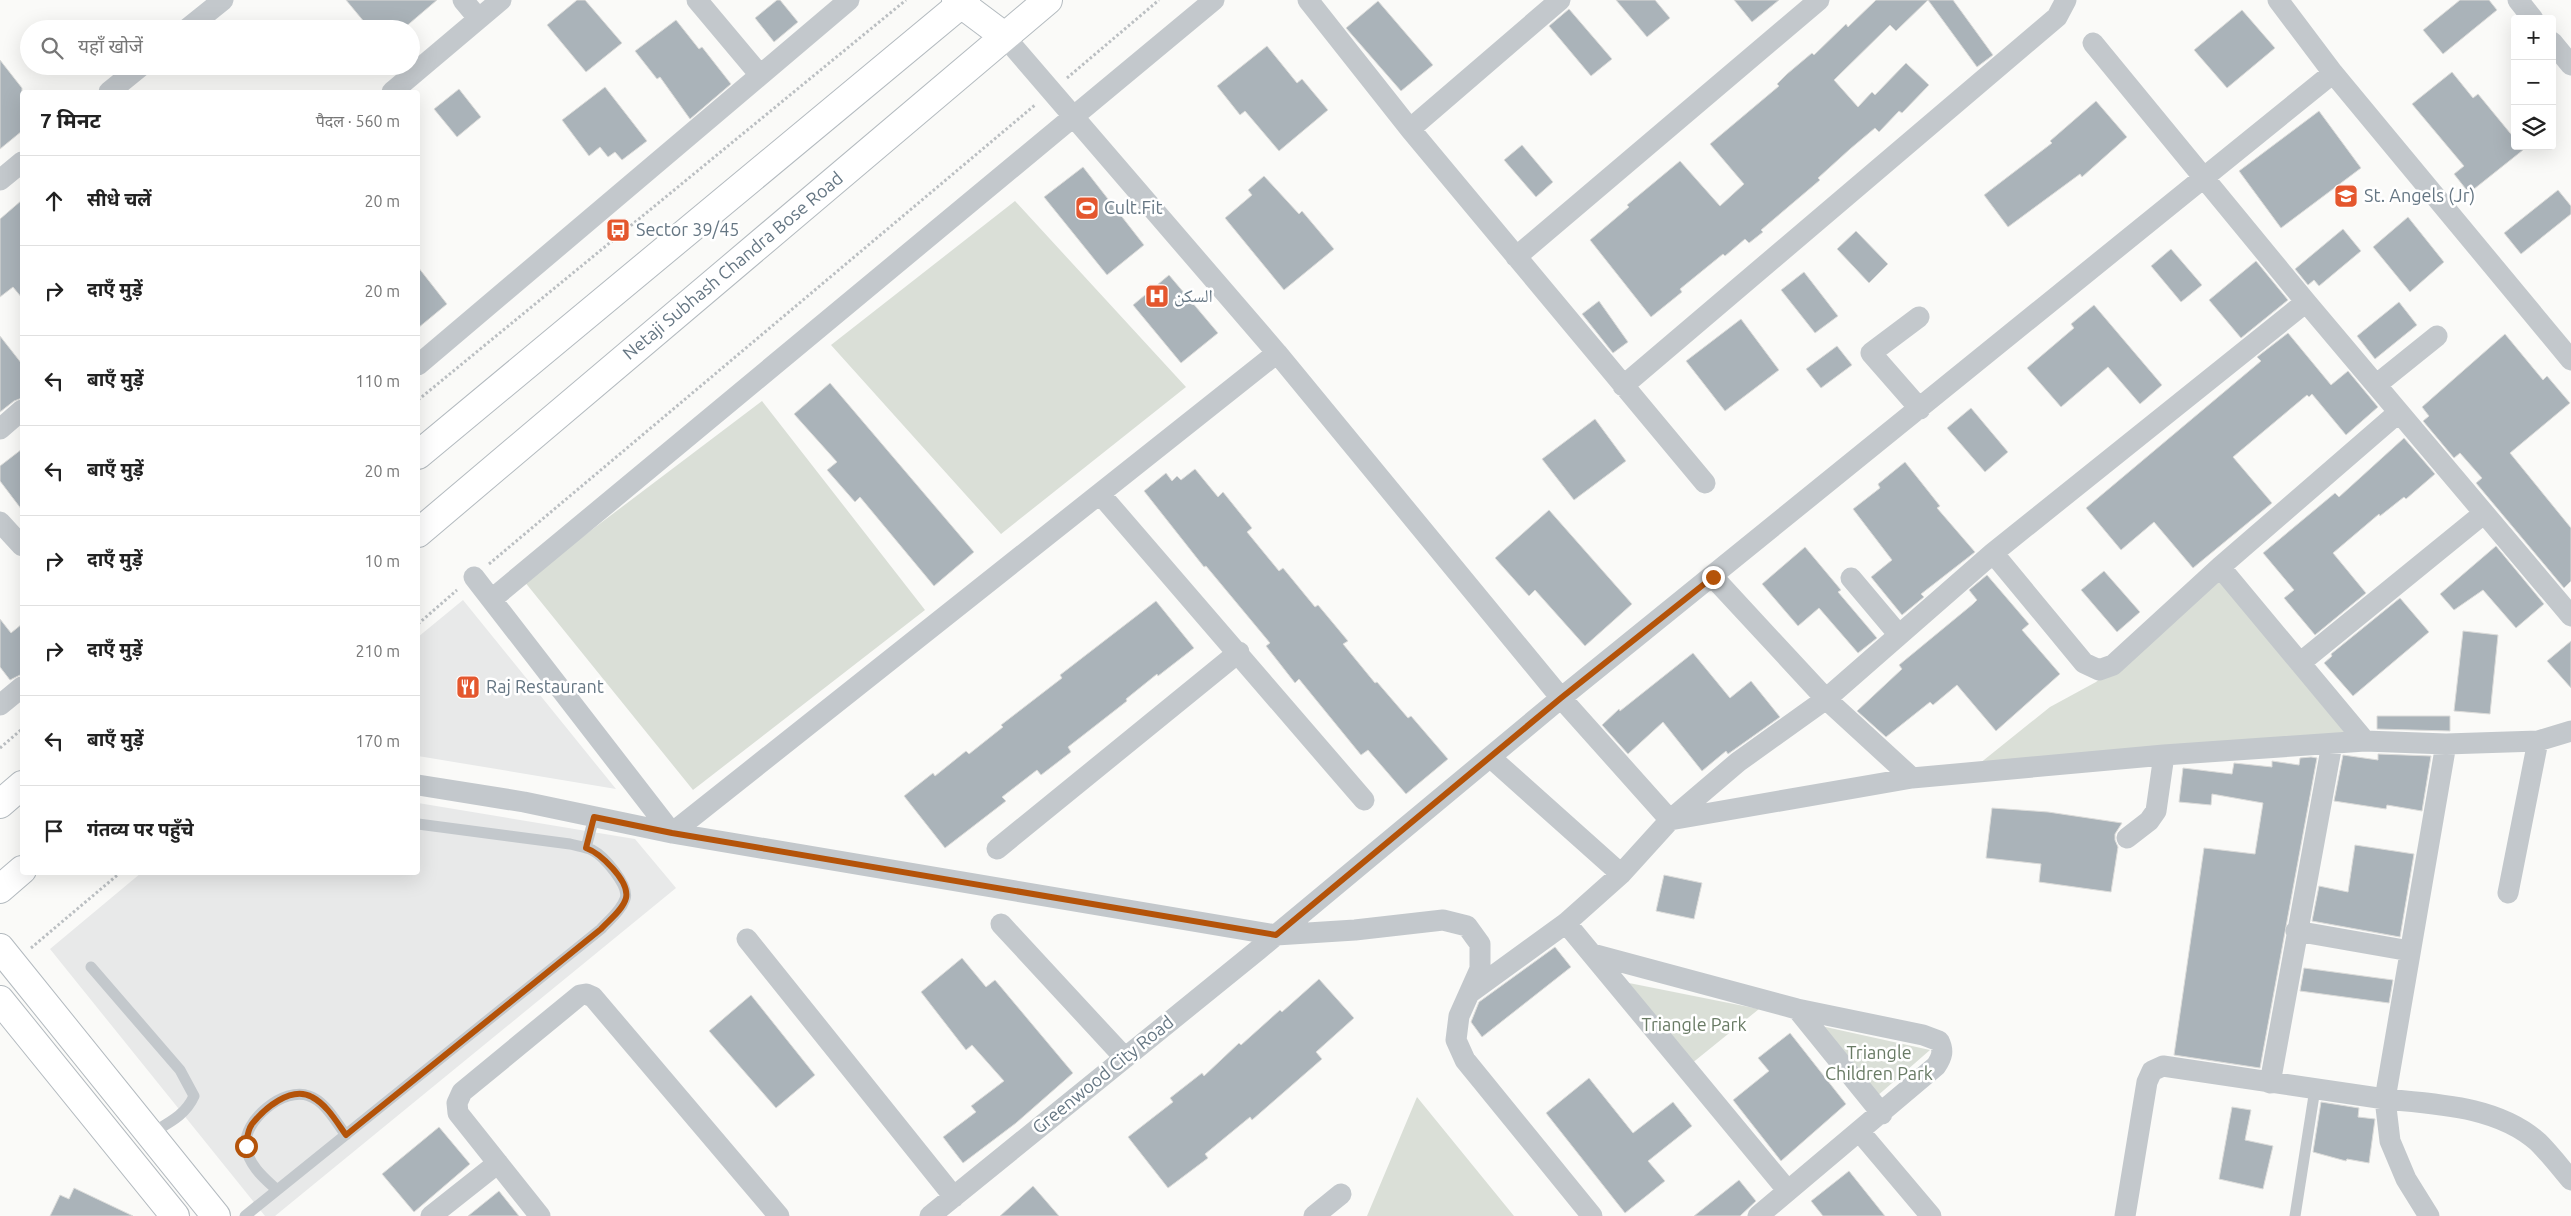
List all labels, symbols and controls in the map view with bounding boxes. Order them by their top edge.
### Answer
map controls [2511,15,2556,150]
button: + [2511,15,2556,60]
search box [20,20,420,75]
icon: search [38,34,66,62]
text: यहाँ खोजें [78,35,143,57]
button: − [2511,60,2556,105]
button: layers [2511,105,2556,150]
text: 7 मिनट [40,108,101,132]
text: पैदल · 560 m [316,112,400,130]
street label: Netaji Subhash Chandra Bose Road [618,167,846,363]
school or university icon: St. Angels (Jr) [2333,183,2359,209]
place label: St. Angels (Jr) [2364,185,2475,206]
icon: ahead [40,187,68,215]
text: सीधे चलें [87,188,151,210]
text: 20 m [364,192,400,210]
sports icon: Cult.Fit [1074,195,1100,221]
place label: Cult.Fit [1104,197,1163,217]
bus stop icon: Sector 39/45 [605,217,631,243]
place label: Sector 39/45 [636,219,739,239]
icon: right [40,277,68,305]
text: दाएँ मुड़ें [87,278,143,300]
text: 20 m [364,282,400,300]
hospital icon: السكن [1144,283,1170,309]
place label: السكن [1174,285,1213,307]
icon: left [40,367,68,395]
text: बाएँ मुड़ें [87,368,144,390]
text: 110 m [355,372,400,390]
icon: left [40,457,68,485]
text: बाएँ मुड़ें [87,458,144,480]
text: 20 m [364,462,400,480]
icon: right [40,547,68,575]
text: दाएँ मुड़ें [87,548,143,570]
text: 10 m [364,552,400,570]
route end [1702,566,1725,589]
icon: right [40,637,68,665]
text: दाएँ मुड़ें [87,638,143,660]
text: 210 m [355,642,400,660]
restaurant icon: Raj Restaurant [455,674,481,700]
place label: Raj Restaurant [486,676,604,696]
icon: left [40,727,68,755]
text: बाएँ मुड़ें [87,728,144,750]
text: 170 m [355,732,400,750]
icon: arrive [40,817,68,845]
text: गंतव्य पर पहुँचे [87,818,194,840]
street label: Greenwood City Road [1028,1011,1177,1137]
park label: Triangle Park [1641,1014,1747,1034]
park label: Triangle Children Park [1825,1042,1933,1083]
route start [235,1135,258,1158]

